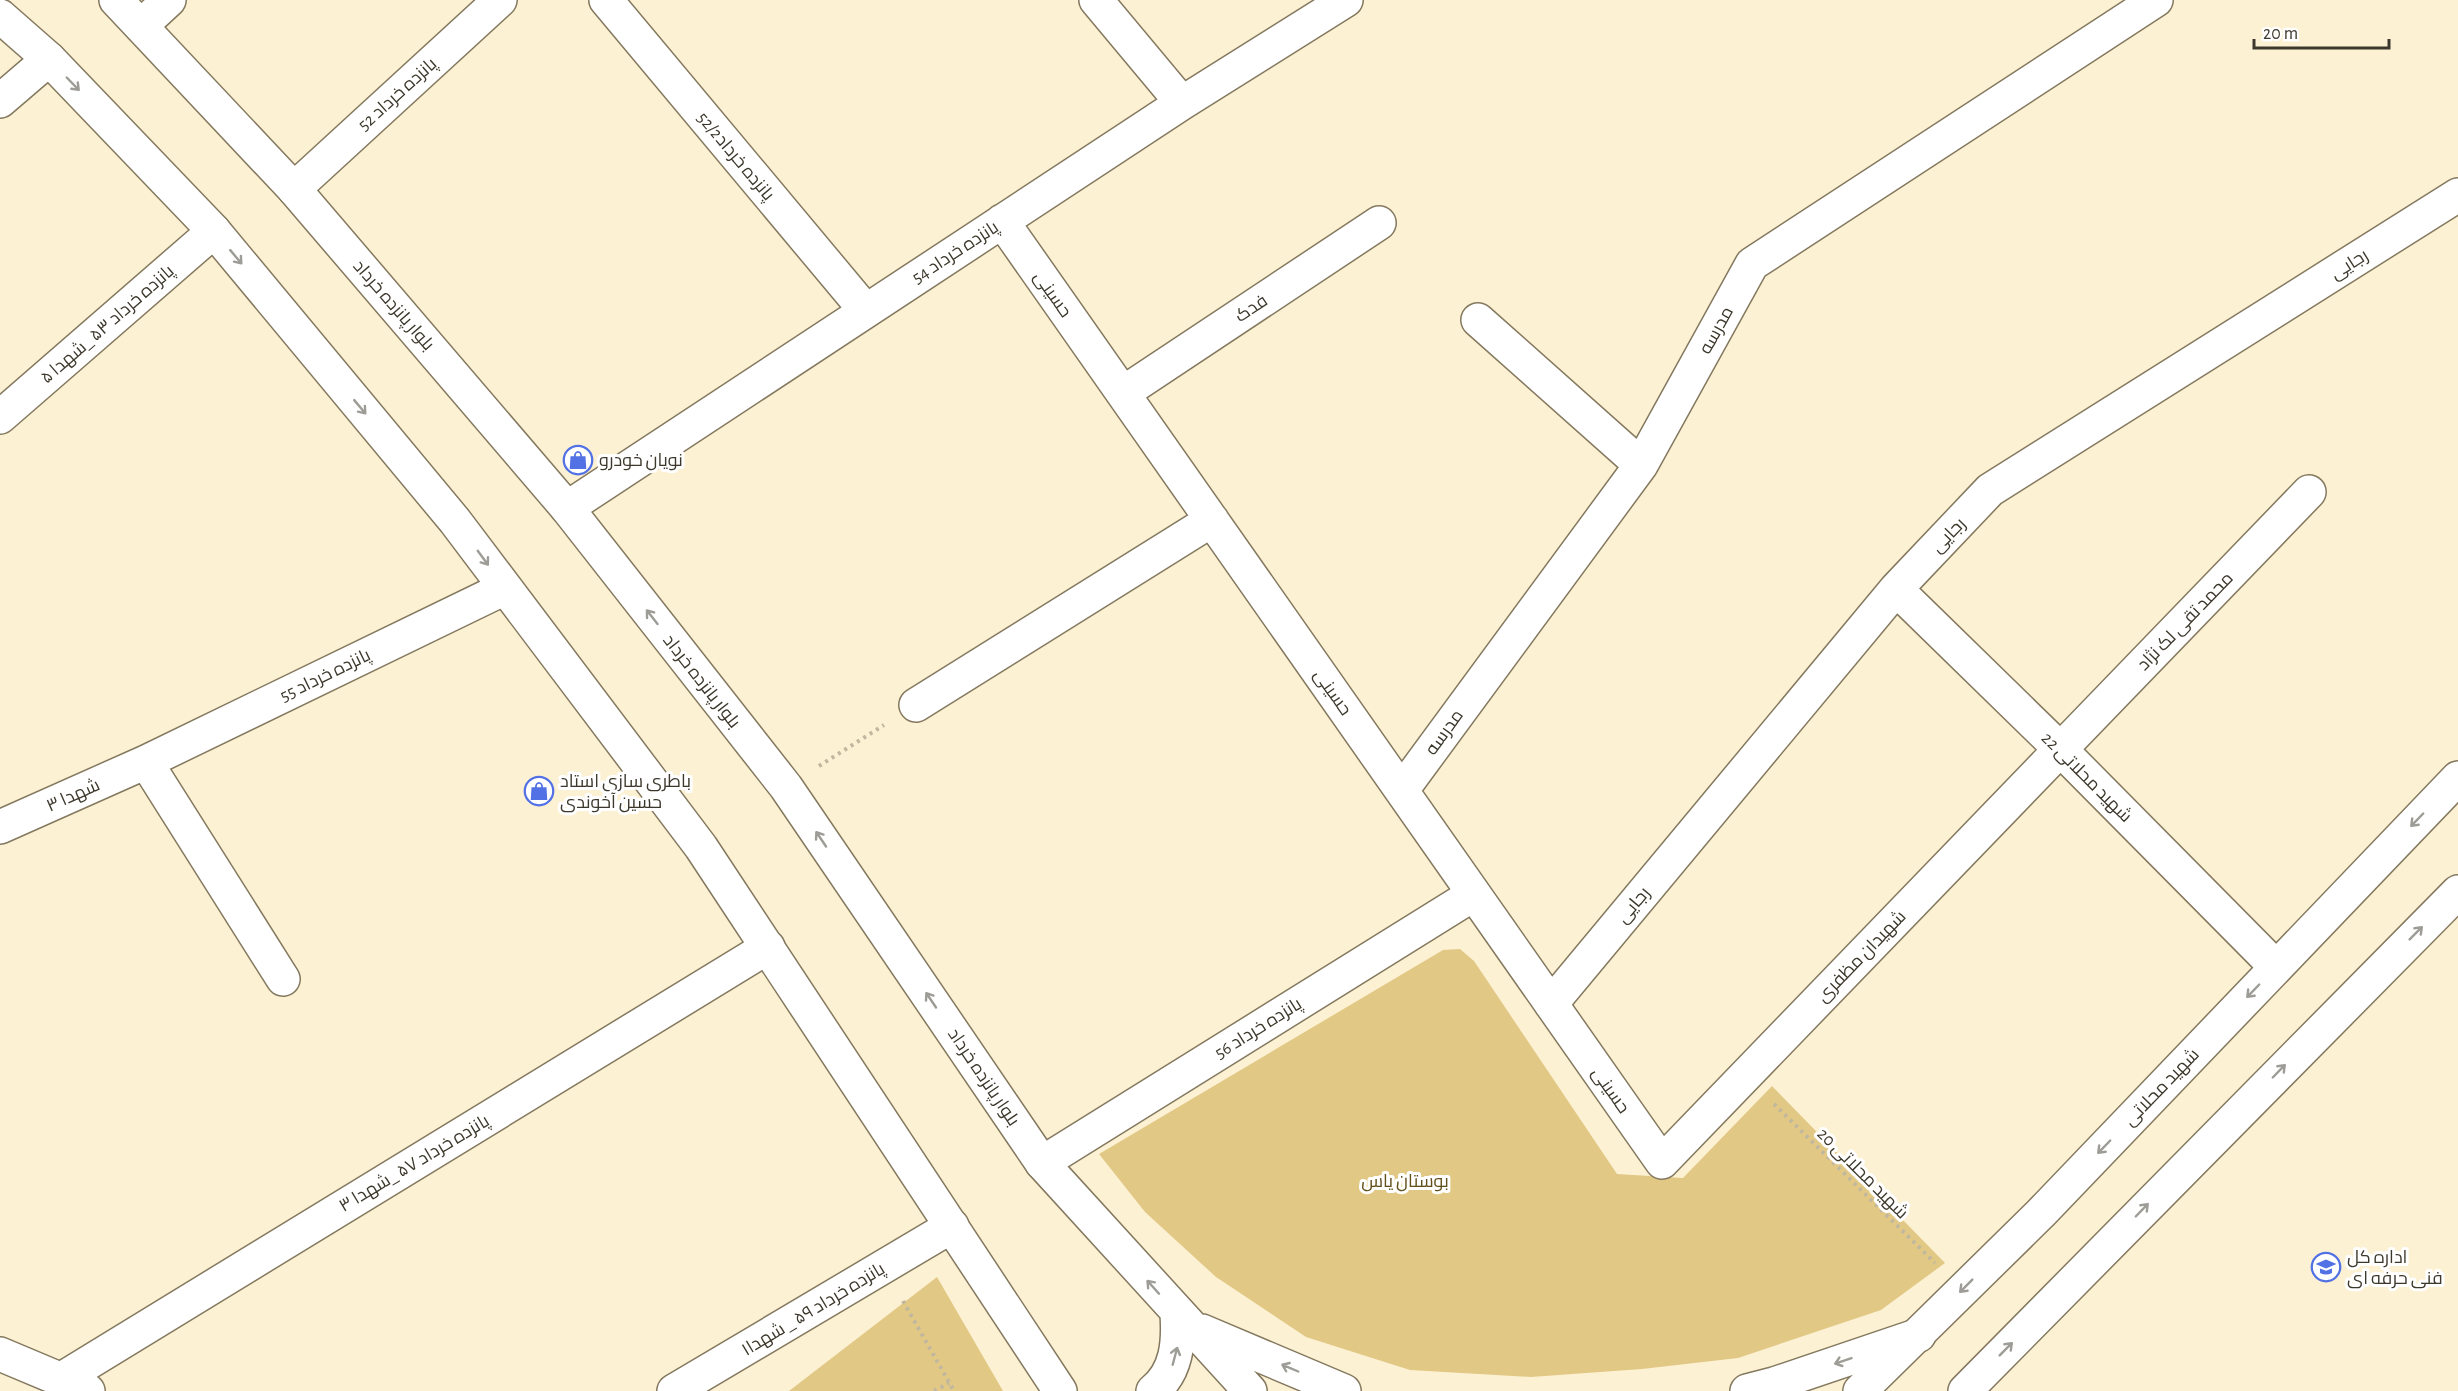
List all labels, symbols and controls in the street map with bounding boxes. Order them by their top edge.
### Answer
scale bar [2254,12,2389,50]
text: 20 m [2263,25,2298,43]
street label: پانزده خرداد 52 [355,55,442,136]
one-way arrow [66,77,80,92]
street label: پانزده خرداد52/2 [692,109,777,206]
street label: پانزده خرداد 54 [909,218,1003,289]
street label: رجایی [2327,246,2372,284]
one-way arrow [229,249,242,265]
street label: بلوار پانزده خرداد [348,257,437,356]
street label: پانزده خرداد ۵۳ _شهدا ۵ [37,261,179,389]
street label: حسینی [1029,268,1074,322]
street label: فدک [1232,292,1271,326]
street label: مدرسه [1697,304,1738,358]
one-way arrow [354,399,367,415]
shop icon: نویان خودرو [562,444,594,476]
place label: نویان خودرو [599,452,683,471]
street label: رجایی [1928,515,1970,557]
one-way arrow [477,550,489,566]
street label: محمد تقی لک نژاد [2134,568,2238,675]
one-way arrow [646,610,659,626]
street label: بلوار پانزده خرداد [658,631,743,733]
street label: پانزده خرداد 55 [277,646,375,707]
street label: حسینی [1309,666,1354,720]
street label: مدرسه [1422,707,1468,759]
street label: شهید محلاتی 22 [2037,728,2136,827]
place label: باطری سازی استاد حسین آخوندی [560,773,691,813]
street label: شهدا ۳ [44,775,103,817]
shop icon: باطری سازی استاد حسین آخوندی [523,775,555,807]
one-way arrow [2410,813,2425,828]
one-way arrow [815,832,827,848]
street label: رجایی [1614,884,1655,928]
street label: شهیدان مظفری [1813,907,1910,1007]
one-way arrow [2409,926,2424,940]
one-way arrow [2246,984,2260,999]
one-way arrow [925,993,937,1009]
street label: پانزده خرداد 56 [1212,995,1307,1064]
street label: بلوار پانزده خرداد [942,1026,1022,1131]
street label: شهید محلاتی [2120,1045,2204,1131]
one-way arrow [2271,1063,2286,1078]
street label: حسینی [1587,1064,1632,1118]
street label: پانزده خرداد ۵۷ _شهدا ۳ [336,1111,494,1217]
street label: شهید محلاتی 20 [1813,1124,1912,1223]
one-way arrow [2096,1140,2111,1155]
park label: بوستان یاس [1361,1173,1449,1192]
one-way arrow [2135,1203,2150,1218]
place label: اداره کل فنی حرفه ای [2347,1249,2443,1289]
school or university icon: اداره کل فنی حرفه ای [2310,1251,2342,1283]
street label: پانزده خرداد ۵۹ _ شهدا۱ [738,1259,889,1361]
one-way arrow [1959,1278,1974,1293]
one-way arrow [1146,1280,1160,1295]
one-way arrow [1998,1342,2013,1357]
one-way arrow [1170,1347,1181,1366]
one-way arrow [1834,1356,1853,1367]
one-way arrow [1281,1362,1300,1373]

